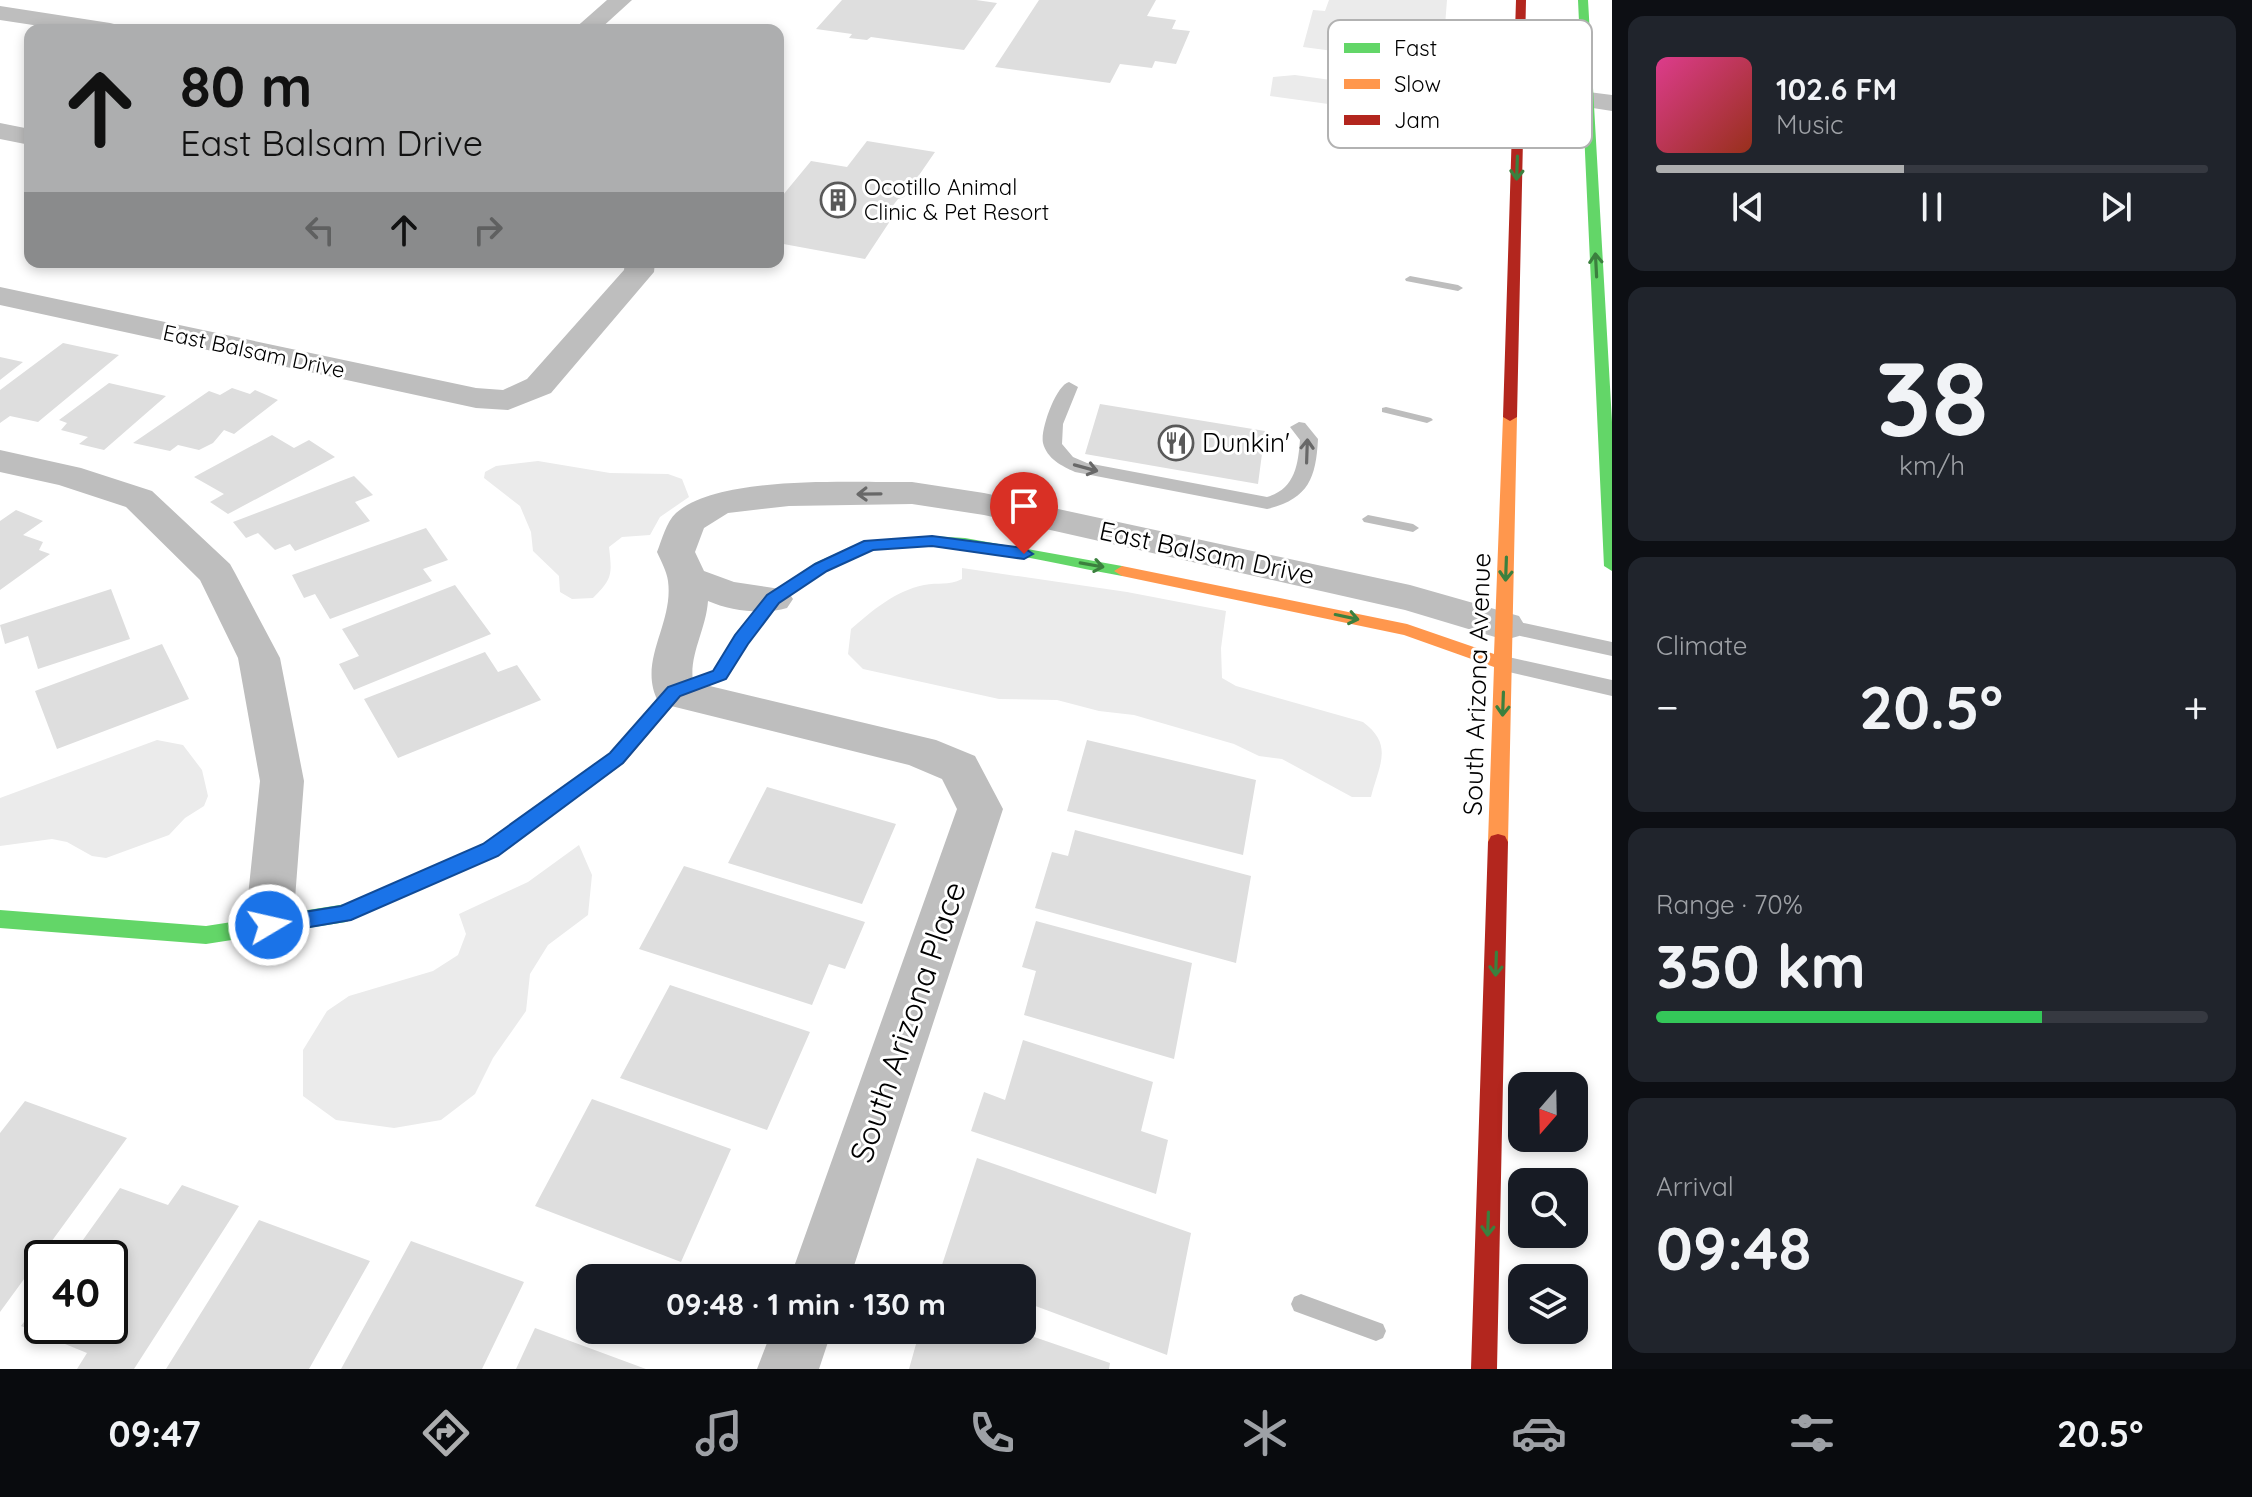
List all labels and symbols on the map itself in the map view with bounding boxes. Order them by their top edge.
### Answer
legend [1328,20,1592,148]
text: Fast [1394,34,1437,62]
text: Slow [1394,70,1441,98]
text: Jam [1394,106,1440,134]
one-way arrow [1510,154,1525,181]
place label: Ocotillo Animal Clinic & Pet Resort [864,173,1049,226]
building icon: Ocotillo Animal Clinic & Pet Resort [819,181,857,219]
one-way arrow [1589,252,1604,279]
street label: East Balsam Drive [161,318,347,384]
restaurant icon: Dunkin' [1157,424,1195,462]
place label: Dunkin' [1202,426,1290,459]
one-way arrow [1299,438,1314,464]
one-way arrow [1073,461,1099,476]
pin [990,472,1058,554]
one-way arrow [856,486,883,502]
street label: East Balsam Drive [1097,514,1318,591]
street label: South Arizona Avenue [1455,552,1498,816]
one-way arrow [1499,555,1514,582]
one-way arrow [1079,559,1105,574]
one-way arrow [1334,611,1359,626]
one-way arrow [1495,690,1510,717]
street label: South Arizona Place [840,876,974,1167]
position arrow [227,883,311,967]
one-way arrow [1488,950,1503,977]
north arrow [1508,1072,1588,1152]
one-way arrow [1481,1210,1496,1237]
speed limit sign: 40 [24,1240,128,1344]

